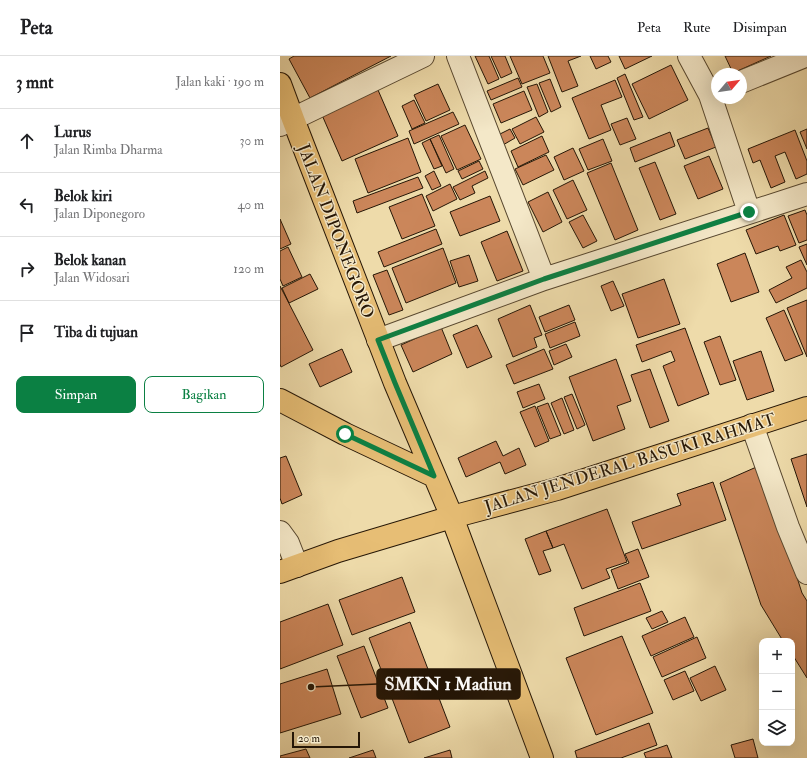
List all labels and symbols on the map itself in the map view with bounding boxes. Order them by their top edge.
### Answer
north arrow [711,68,747,104]
street label: JALAN DIPONEGORO [292,140,379,322]
route end [740,203,758,221]
street label: JALAN JENDERAL BASUKI RAHMAT [481,409,779,519]
route start [336,425,354,443]
callout: SMKN 1 Madiun [377,669,520,699]
text: SMKN 1 Madiun [385,673,512,696]
scale bar [292,730,360,749]

